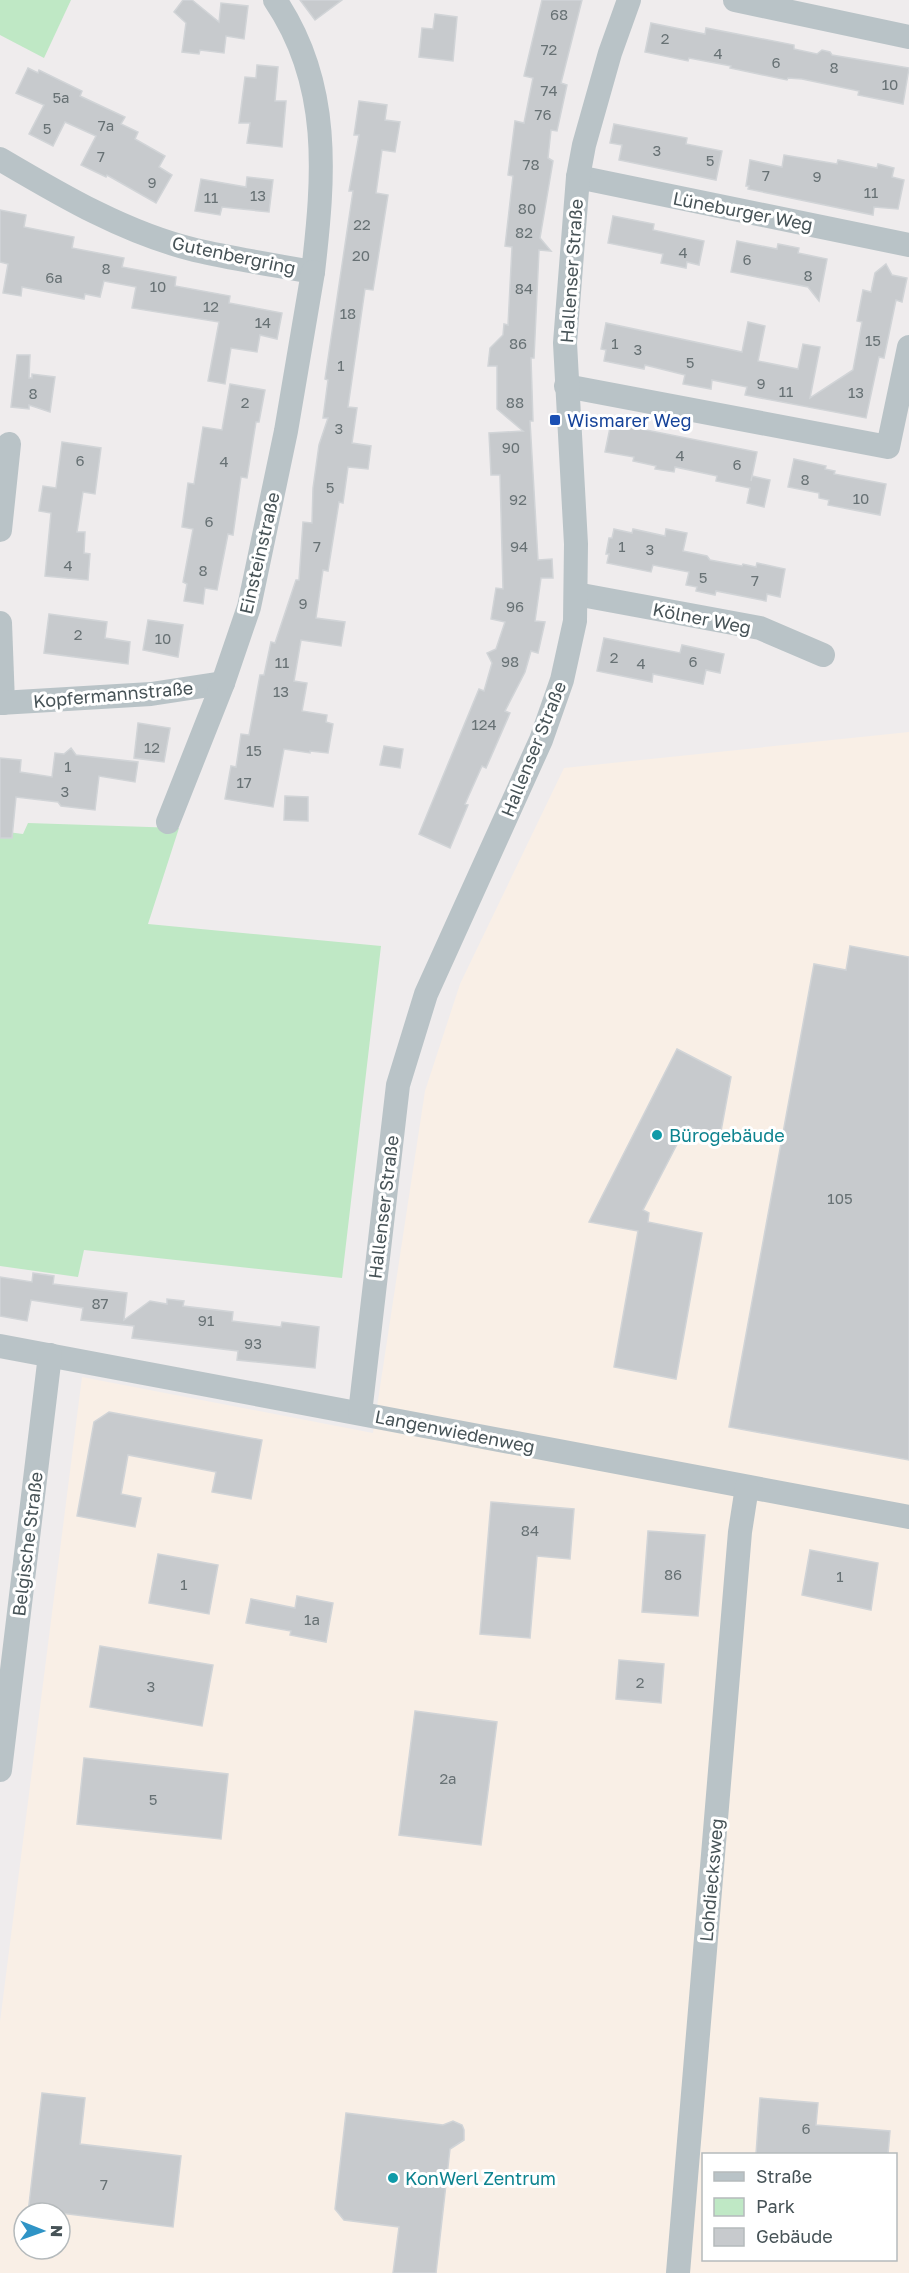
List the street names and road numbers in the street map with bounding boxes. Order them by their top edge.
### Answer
street label: Lüneburger Weg [671,187,815,235]
street label: Hallenser Straße [555,198,587,344]
street label: Gutenbergring [170,231,298,279]
street label: Einsteinstraße [234,490,284,616]
street label: Kölner Weg [651,598,753,638]
street label: Kopfermannstraße [32,676,194,712]
street label: Hallenser Straße [496,678,570,820]
street label: Hallenser Straße [363,1134,403,1280]
street label: Langenwiedenweg [373,1405,537,1457]
street label: Belgische Straße [7,1470,47,1618]
street label: Lohdiecksweg [695,1817,727,1943]

